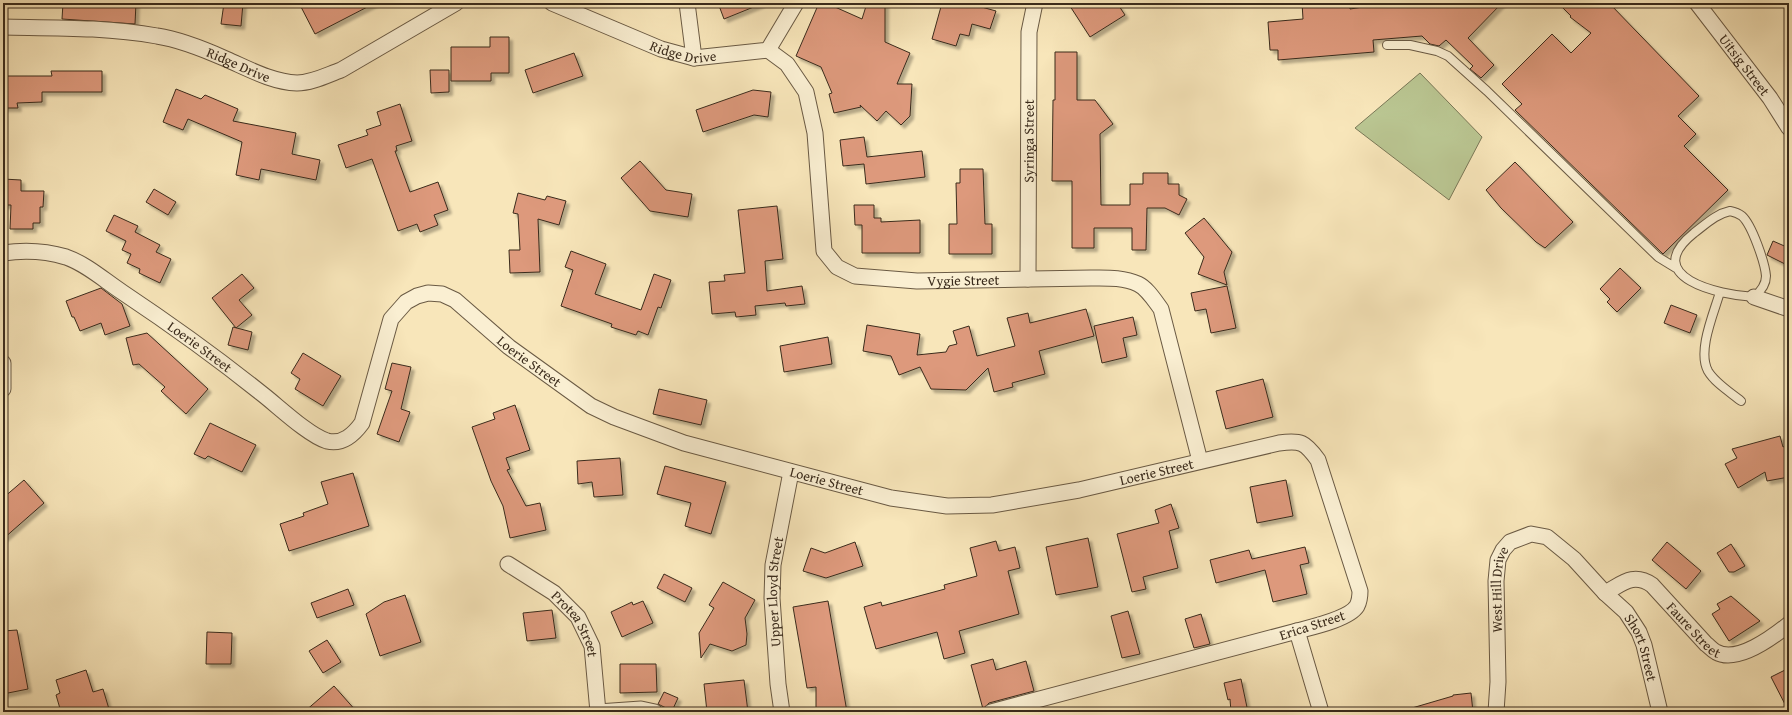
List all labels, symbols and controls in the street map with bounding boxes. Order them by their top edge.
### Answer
street label: Uitsig Street [1714,30,1775,100]
street label: Ridge Drive [647,35,718,68]
street label: Ridge Drive [204,42,273,87]
street label: Syringa Street [1018,99,1039,183]
street label: Vygie Street [927,270,1000,291]
street label: Loerie Street [164,316,236,377]
street label: Loerie Street [493,331,566,392]
street label: Loerie Street [1117,453,1196,490]
street label: Loerie Street [788,462,866,500]
street label: Upper Lloyd Street [762,535,788,647]
street label: West Hill Drive [1486,542,1514,633]
street label: Protea Street [547,586,603,658]
street label: Faure Street [1662,597,1724,663]
street label: Erica Street [1277,605,1348,645]
street label: Short Street [1620,609,1662,683]

